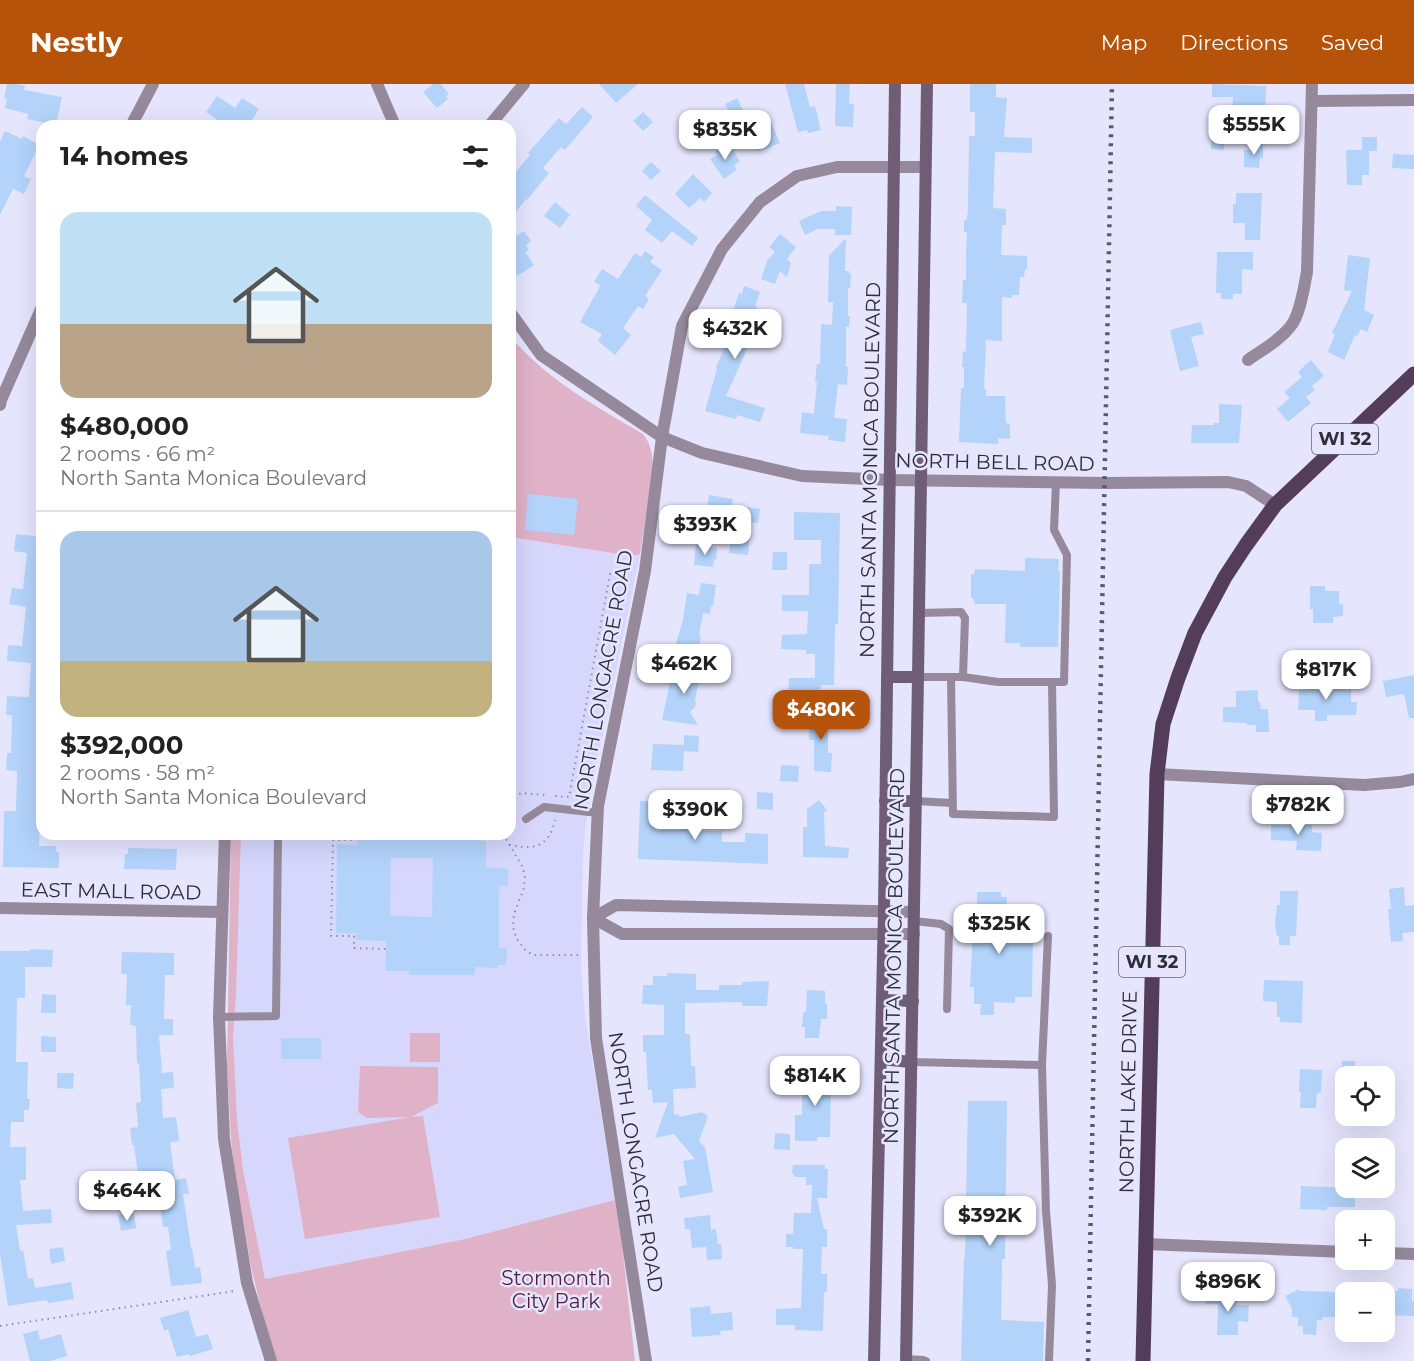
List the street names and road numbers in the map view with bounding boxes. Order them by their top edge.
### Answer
street label: NORTH SANTA MONICA BOULEVARD [855,282,885,658]
road number: WI 32 [1312,424,1378,454]
street label: NORTH BELL ROAD [895,448,1095,476]
street label: NORTH LONGACRE ROAD [568,548,638,812]
street label: NORTH SANTA MONICA BOULEVARD [879,768,909,1144]
street label: EAST MALL ROAD [20,877,202,905]
road number: WI 32 [1119,947,1185,977]
street label: NORTH LAKE DRIVE [1114,990,1142,1194]
street label: NORTH LONGACRE ROAD [604,1030,668,1294]

